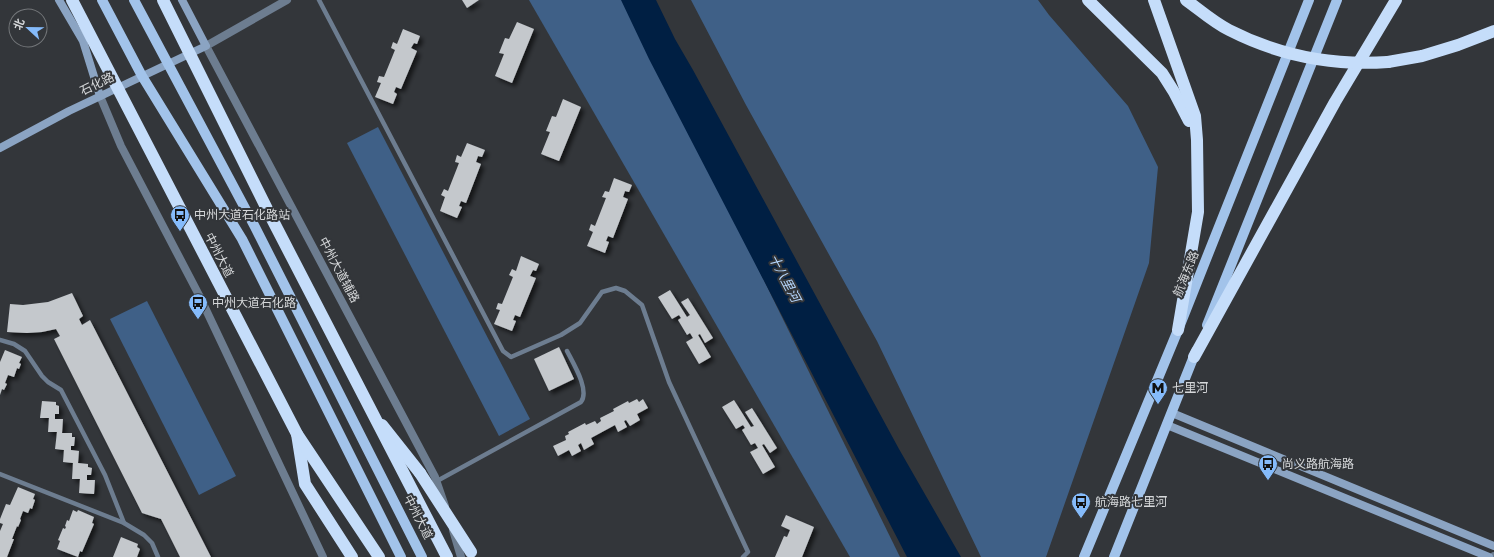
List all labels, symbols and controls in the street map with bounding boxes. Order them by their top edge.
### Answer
north arrow [8,8,48,48]
text: 北 [11,17,26,32]
street label: 石化路 [78,70,116,98]
bus stop icon: 中州大道石化路站 [169,204,191,232]
place label: 中州大道石化路站 [194,208,290,222]
street label: 中州大道 [202,230,236,280]
street label: 中州大道辅路 [316,235,362,305]
street label: 航海东路 [1171,249,1201,299]
water label: 十八里河 [766,252,805,307]
bus stop icon: 中州大道石化路 [187,292,209,320]
place label: 中州大道石化路 [212,296,296,310]
metro station icon: 七里河 [1147,377,1169,405]
place label: 七里河 [1172,381,1208,395]
bus stop icon: 尚义路航海路 [1257,453,1279,481]
place label: 尚义路航海路 [1282,457,1354,471]
bus stop icon: 航海路七里河 [1070,491,1092,519]
street label: 中州大道 [401,492,435,542]
place label: 航海路七里河 [1095,495,1167,509]

